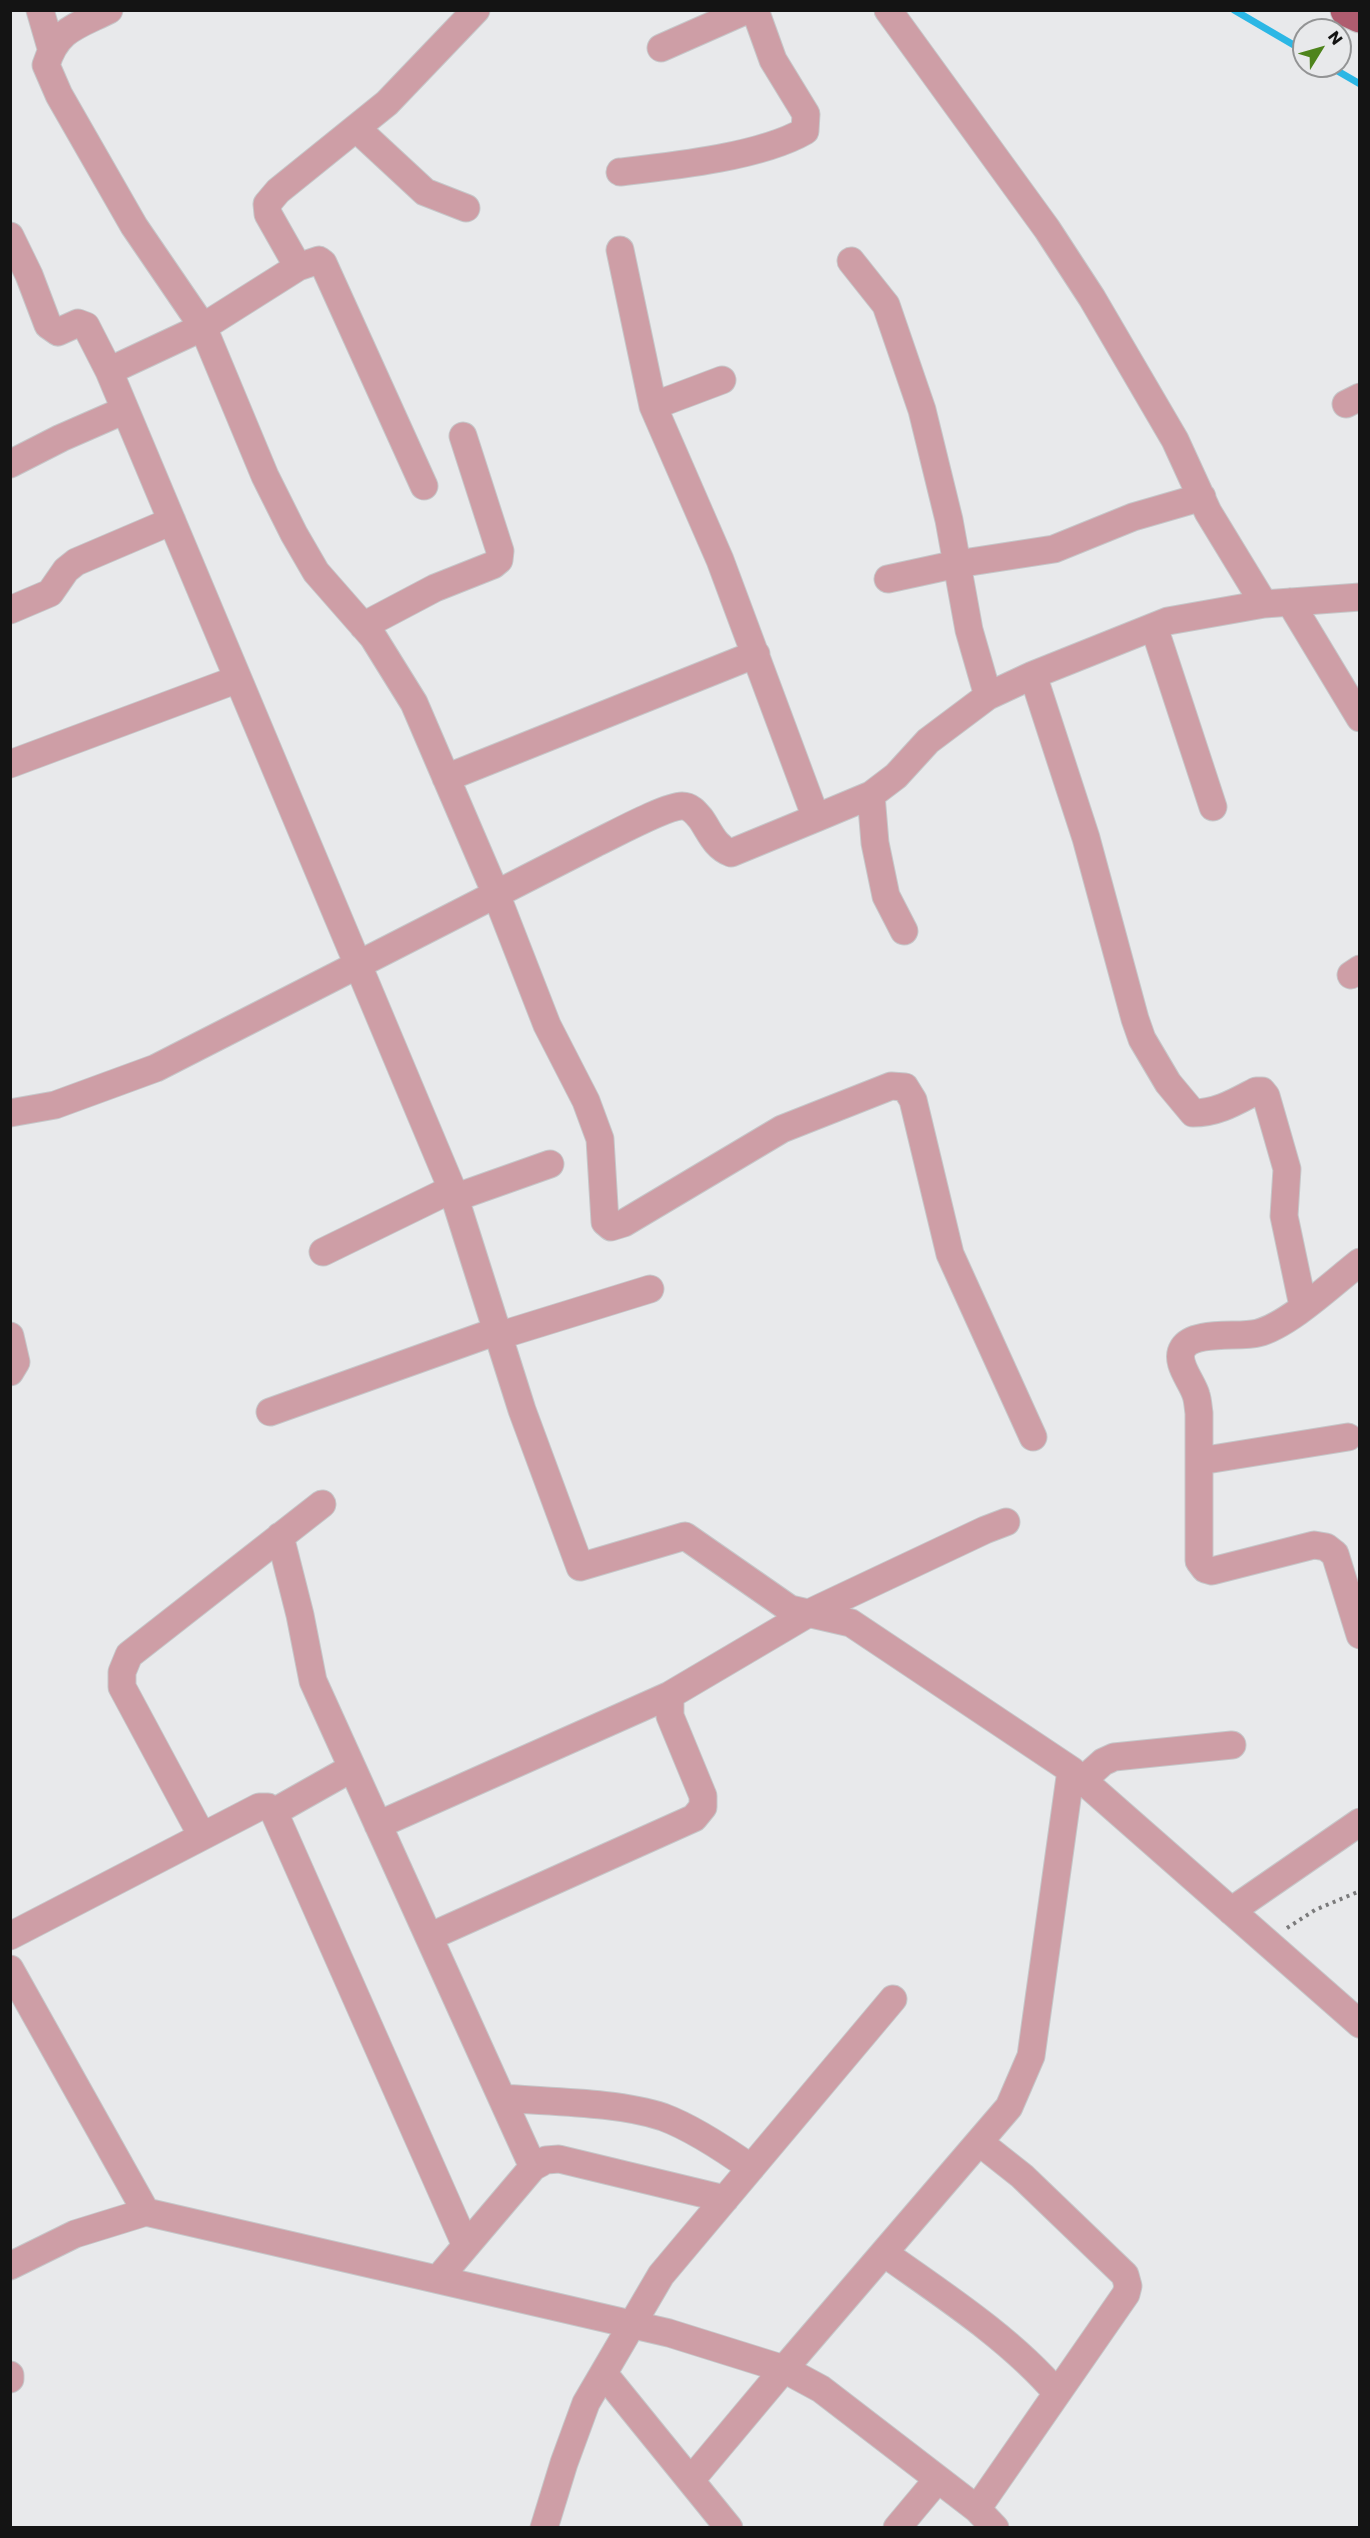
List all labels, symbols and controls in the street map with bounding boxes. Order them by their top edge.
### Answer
north arrow [1292,18,1352,78]
text: N [1322,26,1348,50]

